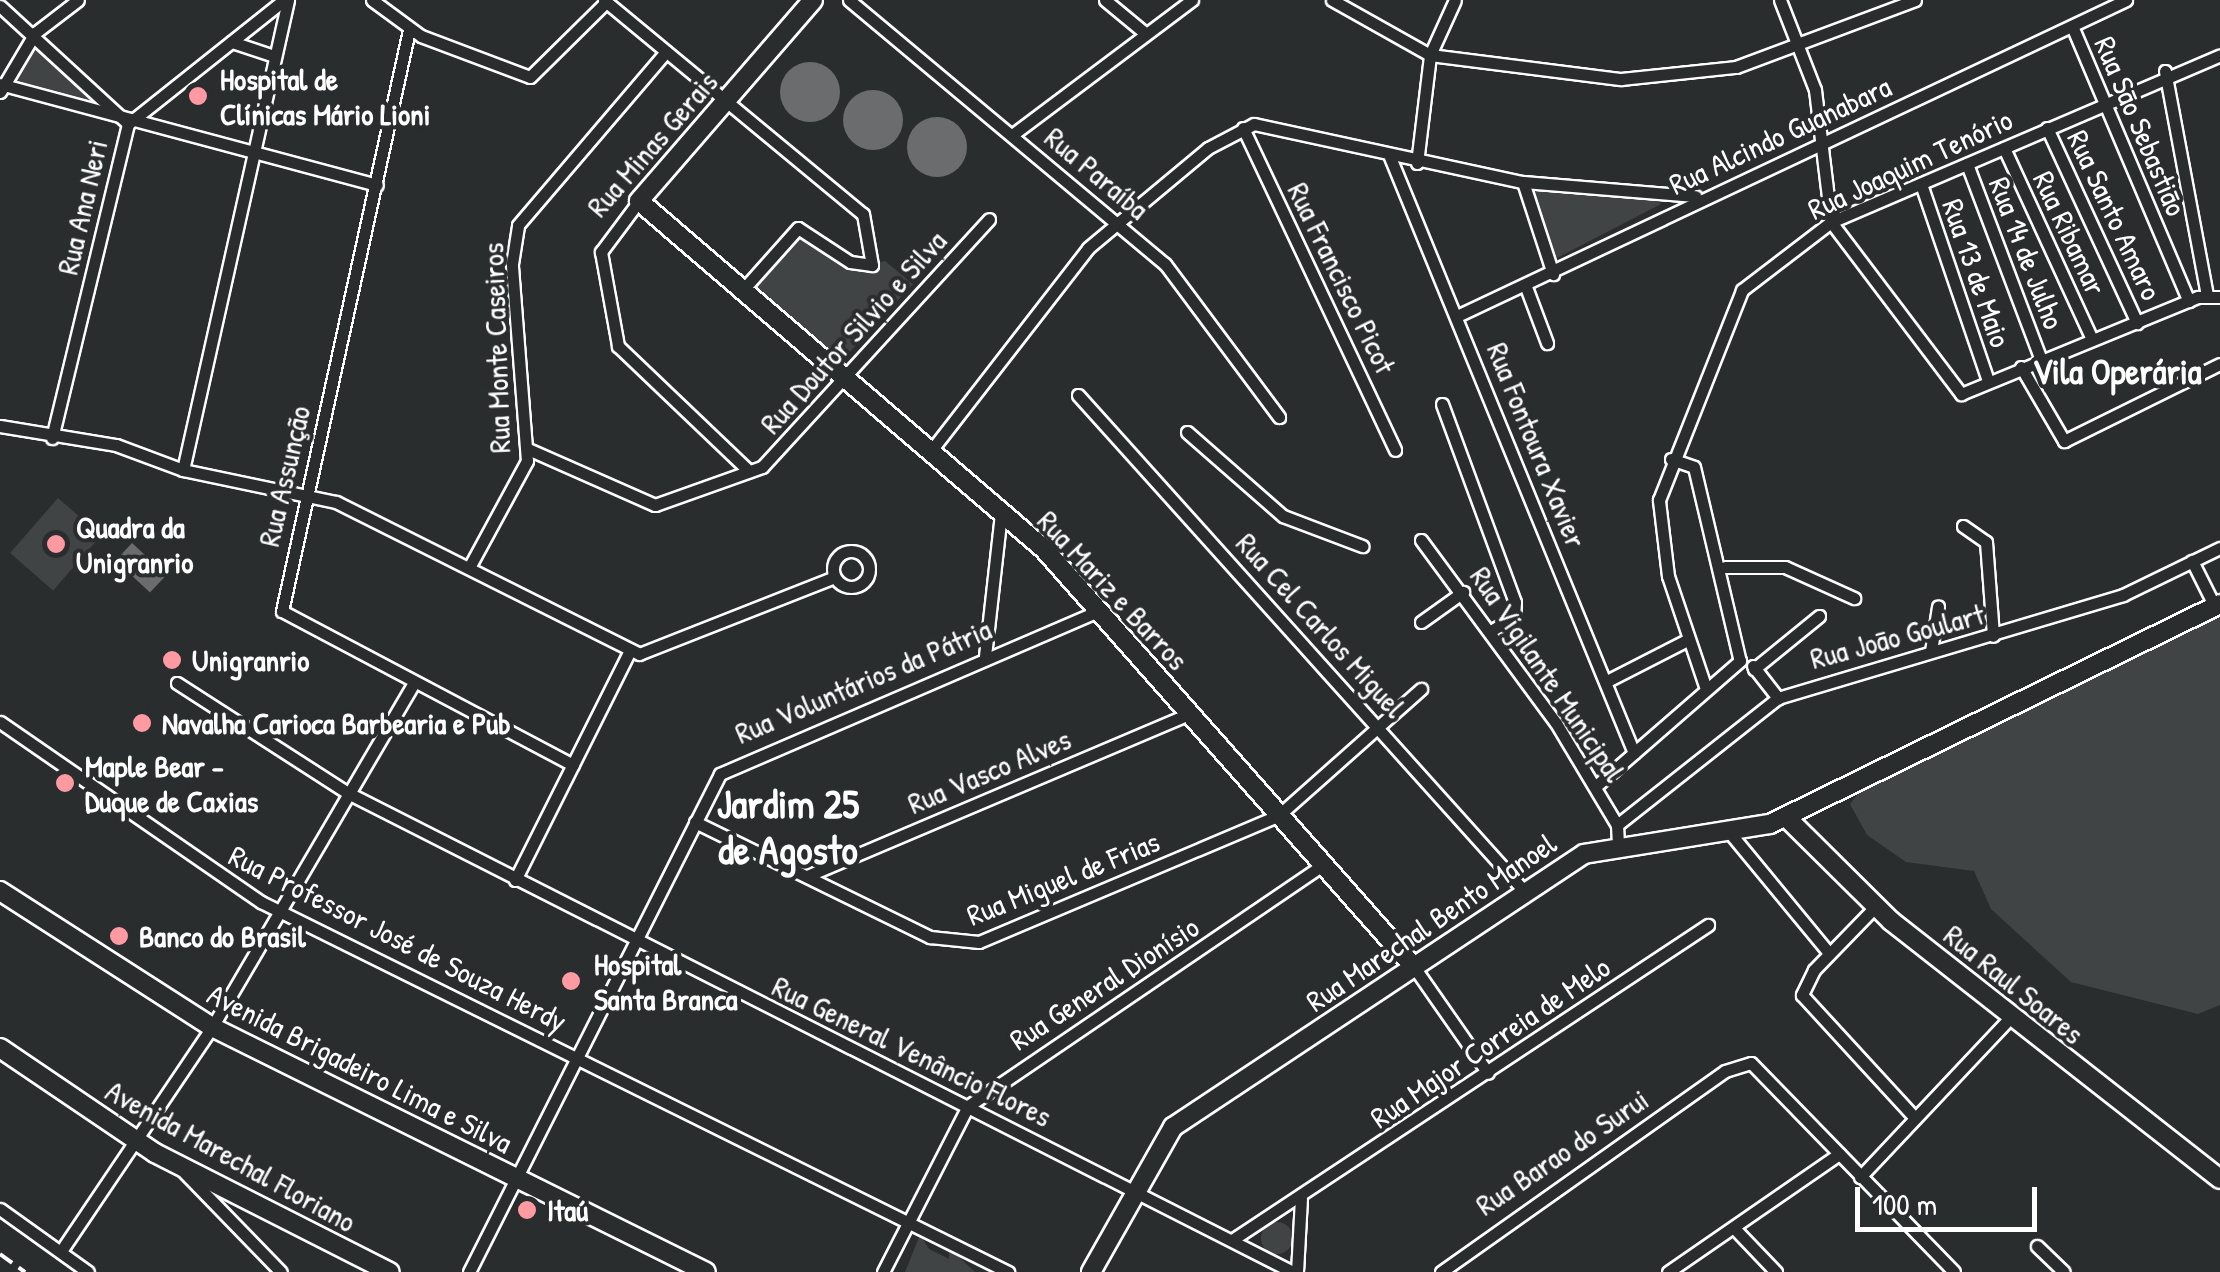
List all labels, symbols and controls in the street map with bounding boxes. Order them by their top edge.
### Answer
street label: Rua Sāo Sebastiāo [2087,31,2195,221]
place label: Hospital de Clínicas Mário Lioni [220,61,430,132]
street label: Rua Minas Gerais [579,64,725,224]
street label: Rua Alcindo Guanabara [1663,68,1897,202]
marker: Hospital de Clínicas Mário Lioni [185,83,211,109]
street label: Rua Joaquim Tenório [1802,101,2018,227]
street label: Rua Paraíba [1038,119,1156,227]
street label: Rua Santo Amaro [2060,124,2170,306]
street label: Rua Ana Neri [49,136,115,278]
street label: Rua Ribamar [2026,165,2114,301]
street label: Rua 14 de Julho [1982,172,2072,334]
street label: Rua Francisco Picot [1280,177,1404,379]
street label: Rua 13 de Maio [1935,194,2019,352]
street label: Rua Doutor Silvio e Silva [752,223,954,441]
street label: Rua Monte Caseiros [474,242,518,454]
street label: Rua Fontoura Xavier [1480,337,1594,553]
district label: Vila Operária [2032,351,2202,393]
street label: Rua Assunção [250,402,318,550]
street label: Rua Mariz e Barros [1030,503,1196,677]
place label: Quadra da Unigranrio [76,509,193,580]
street label: Rua Cel Carlos Miguel [1229,525,1413,725]
marker: Quadra da Unigranrio [45,533,67,555]
street label: Rua Vigilante Municipal [1463,560,1633,788]
street label: Rua Joāo Goulart [1806,596,1988,676]
street label: Rua Voluntários da Pátria [730,611,996,751]
place label: Unigranrio [192,642,309,678]
marker: Unigranrio [161,649,183,671]
place label: Navalha Carioca Barbearia e Pub [162,705,511,741]
marker: Navalha Carioca Barbearia e Pub [131,712,153,734]
street label: Rua Vasco Alves [902,721,1076,821]
place label: Maple Bear - Duque de Caxias [85,748,258,818]
marker: Maple Bear - Duque de Caxias [54,772,76,794]
district label: Jardim 25 de Agosto [717,779,859,873]
street label: Rua Miguel de Frias [962,823,1164,933]
street label: Rua Marechal Bento Manoel [1299,825,1563,1019]
street label: Rua Professor José de Souza Herdy [223,837,573,1039]
street label: Rua General Dionísio [1003,909,1205,1057]
street label: Rua Raul Soares [1937,917,2091,1051]
place label: Banco do Brasil [139,918,306,954]
marker: Banco do Brasil [108,925,130,947]
place label: Hospital Santa Branca [594,946,738,1016]
street label: Rua Major Correia de Melo [1364,949,1616,1135]
marker: Hospital Santa Branca [558,968,584,994]
street label: Rua General Venâncio Flores [767,968,1057,1134]
street label: Avenida Brigadeiro Lima e Silva [202,976,518,1160]
street label: Avenida Marechal Floriano [100,1072,362,1240]
street label: Rua Barao do Surui [1469,1081,1655,1223]
scale bar [1860,1167,2042,1229]
text: 100 m [1872,1184,1937,1224]
place label: Itaú [547,1192,588,1228]
marker: Itaú [516,1199,538,1221]

